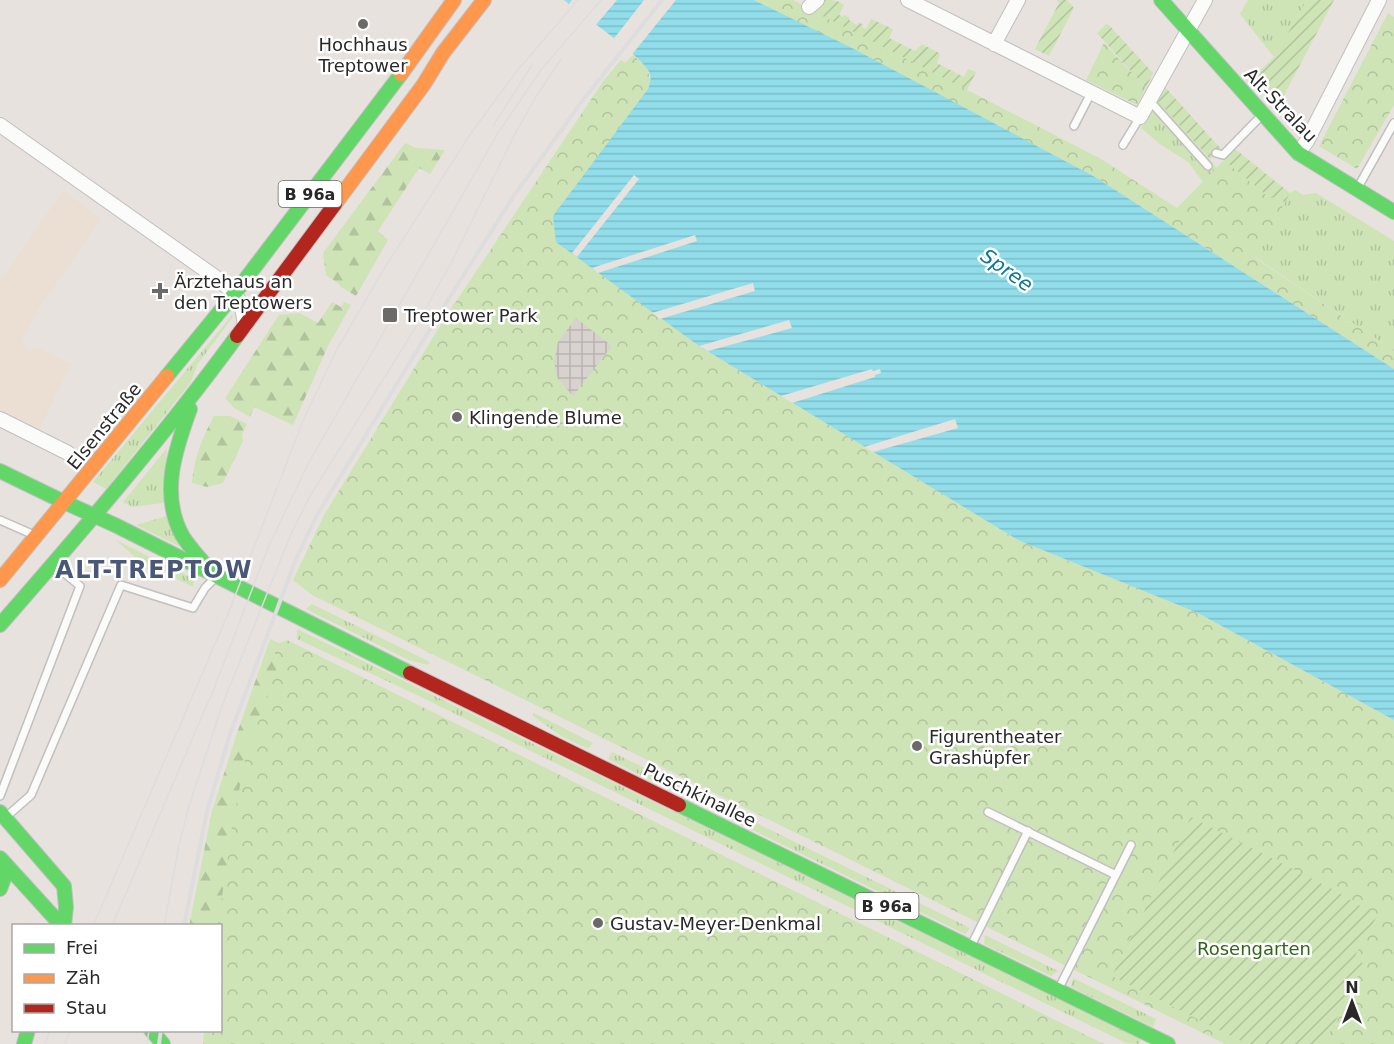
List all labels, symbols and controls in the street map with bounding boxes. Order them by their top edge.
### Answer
marker: Hochhaus Treptower [356,17,370,31]
place label: Hochhaus Treptower [317,34,408,76]
street label: Alt-Stralau [1240,63,1322,147]
road number: B 96a [278,181,342,207]
water label: Spree [976,243,1038,297]
place label: Ärztehaus an den Treptowers [174,271,312,313]
marker: Ärztehaus an den Treptowers [151,282,169,300]
place label: Treptower Park [403,305,538,326]
marker: Treptower Park [381,306,399,324]
street label: Elsenstraße [63,378,145,474]
place label: Klingende Blume [469,407,622,428]
marker: Klingende Blume [450,410,464,424]
district label: ALT-TREPTOW [55,556,253,584]
place label: Figurentheater Grashüpfer [929,726,1062,768]
marker: Figurentheater Grashüpfer [910,739,924,753]
street label: Puschkinallee [640,759,760,831]
road number: B 96a [856,893,918,919]
place label: Gustav-Meyer-Denkmal [610,913,821,934]
marker: Gustav-Meyer-Denkmal [591,916,605,930]
legend [12,924,222,1032]
text: Frei [66,937,98,958]
park label: Rosengarten [1197,938,1311,959]
text: Zäh [66,967,101,988]
north arrow [1322,972,1382,1032]
text: N [1345,978,1359,997]
text: Stau [66,997,107,1018]

